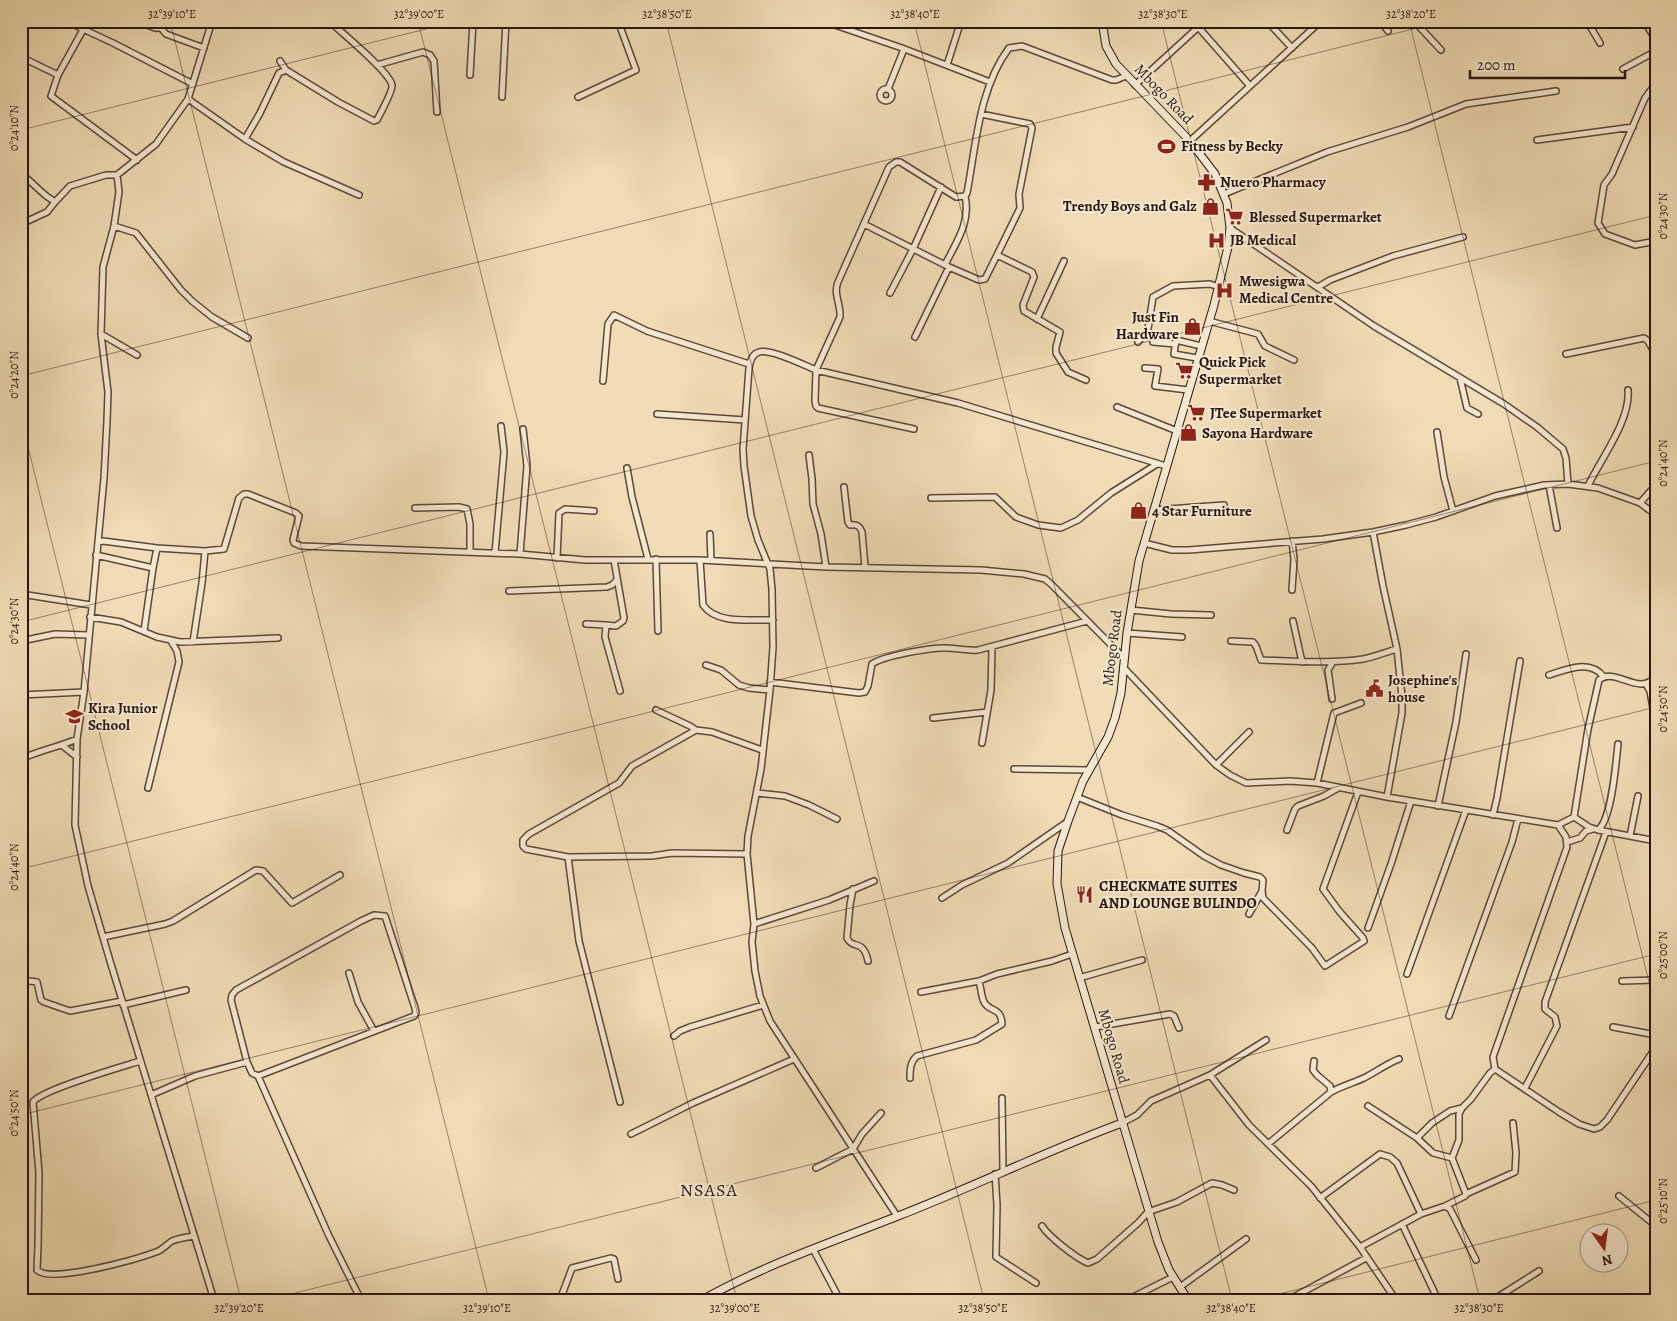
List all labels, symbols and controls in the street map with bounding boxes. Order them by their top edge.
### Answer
text: 32°39'10"E [148,6,196,22]
text: 32°39'00"E [394,6,444,22]
text: 32°38'50"E [642,6,692,22]
text: 32°38'40"E [890,6,940,22]
text: 32°38'30"E [1138,6,1188,22]
text: 32°38'20"E [1386,6,1436,22]
scale bar [1470,48,1624,80]
text: 200 m [1477,55,1516,75]
street label: Mbogo Road [1130,59,1199,129]
text: 0°24'10"N [6,105,22,151]
sports icon: Fitness by Becky [1157,136,1177,156]
place label: Fitness by Becky [1181,136,1284,156]
pharmacy icon: Nuero Pharmacy [1196,172,1216,192]
place label: Nuero Pharmacy [1220,172,1327,192]
text: 0°24'30"N [1655,192,1671,239]
place label: Trendy Boys and Galz [1063,196,1197,216]
shop icon: Trendy Boys and Galz [1201,196,1221,216]
supermarket icon: Blessed Supermarket [1225,207,1245,227]
place label: Blessed Supermarket [1249,207,1382,227]
hospital icon: JB Medical [1206,230,1226,250]
place label: JB Medical [1230,230,1296,250]
place label: Mwesigwa Medical Centre [1239,271,1333,308]
hospital icon: Mwesigwa Medical Centre [1215,280,1235,300]
place label: Just Fin Hardware [1116,307,1180,344]
shop icon: Just Fin Hardware [1183,316,1203,336]
text: 0°24'20"N [6,351,22,399]
place label: Quick Pick Supermarket [1199,352,1282,389]
supermarket icon: Quick Pick Supermarket [1175,361,1195,381]
supermarket icon: JTee Supermarket [1186,403,1206,423]
place label: JTee Supermarket [1210,403,1322,423]
shop icon: Sayona Hardware [1178,423,1198,443]
place label: Sayona Hardware [1202,423,1313,443]
text: 0°24'40"N [1655,439,1671,487]
shop icon: 4 Star Furniture [1128,501,1148,521]
place label: 4 Star Furniture [1152,501,1252,521]
text: 0°24'30"N [6,597,22,644]
street label: Mbogo Road [1097,608,1127,687]
place label: Josephine's house [1388,670,1457,707]
public building icon: Josephine's house [1364,679,1384,699]
text: 0°24'50"N [1655,685,1671,733]
place label: Kira Junior School [88,698,158,735]
school or university icon: Kira Junior School [64,707,84,727]
text: 0°24'40"N [6,843,22,891]
place label: CHECKMATE SUITES AND LOUNGE BULINDO [1098,876,1257,913]
restaurant icon: CHECKMATE SUITES AND LOUNGE BULINDO [1075,885,1095,905]
text: 0°25'00"N [1655,931,1671,979]
street label: Mbogo Road [1094,1006,1134,1087]
text: 0°24'50"N [6,1089,22,1137]
district label: NSASA [680,1178,738,1202]
text: 0°25'10"N [1655,1178,1671,1224]
north arrow [1580,1224,1630,1274]
text: N [1600,1250,1614,1271]
text: 32°39'20"E [214,1300,264,1316]
text: 32°39'10"E [463,1300,511,1316]
text: 32°39'00"E [710,1300,760,1316]
text: 32°38'50"E [958,1300,1008,1316]
text: 32°38'40"E [1206,1300,1256,1316]
text: 32°38'30"E [1454,1300,1504,1316]

